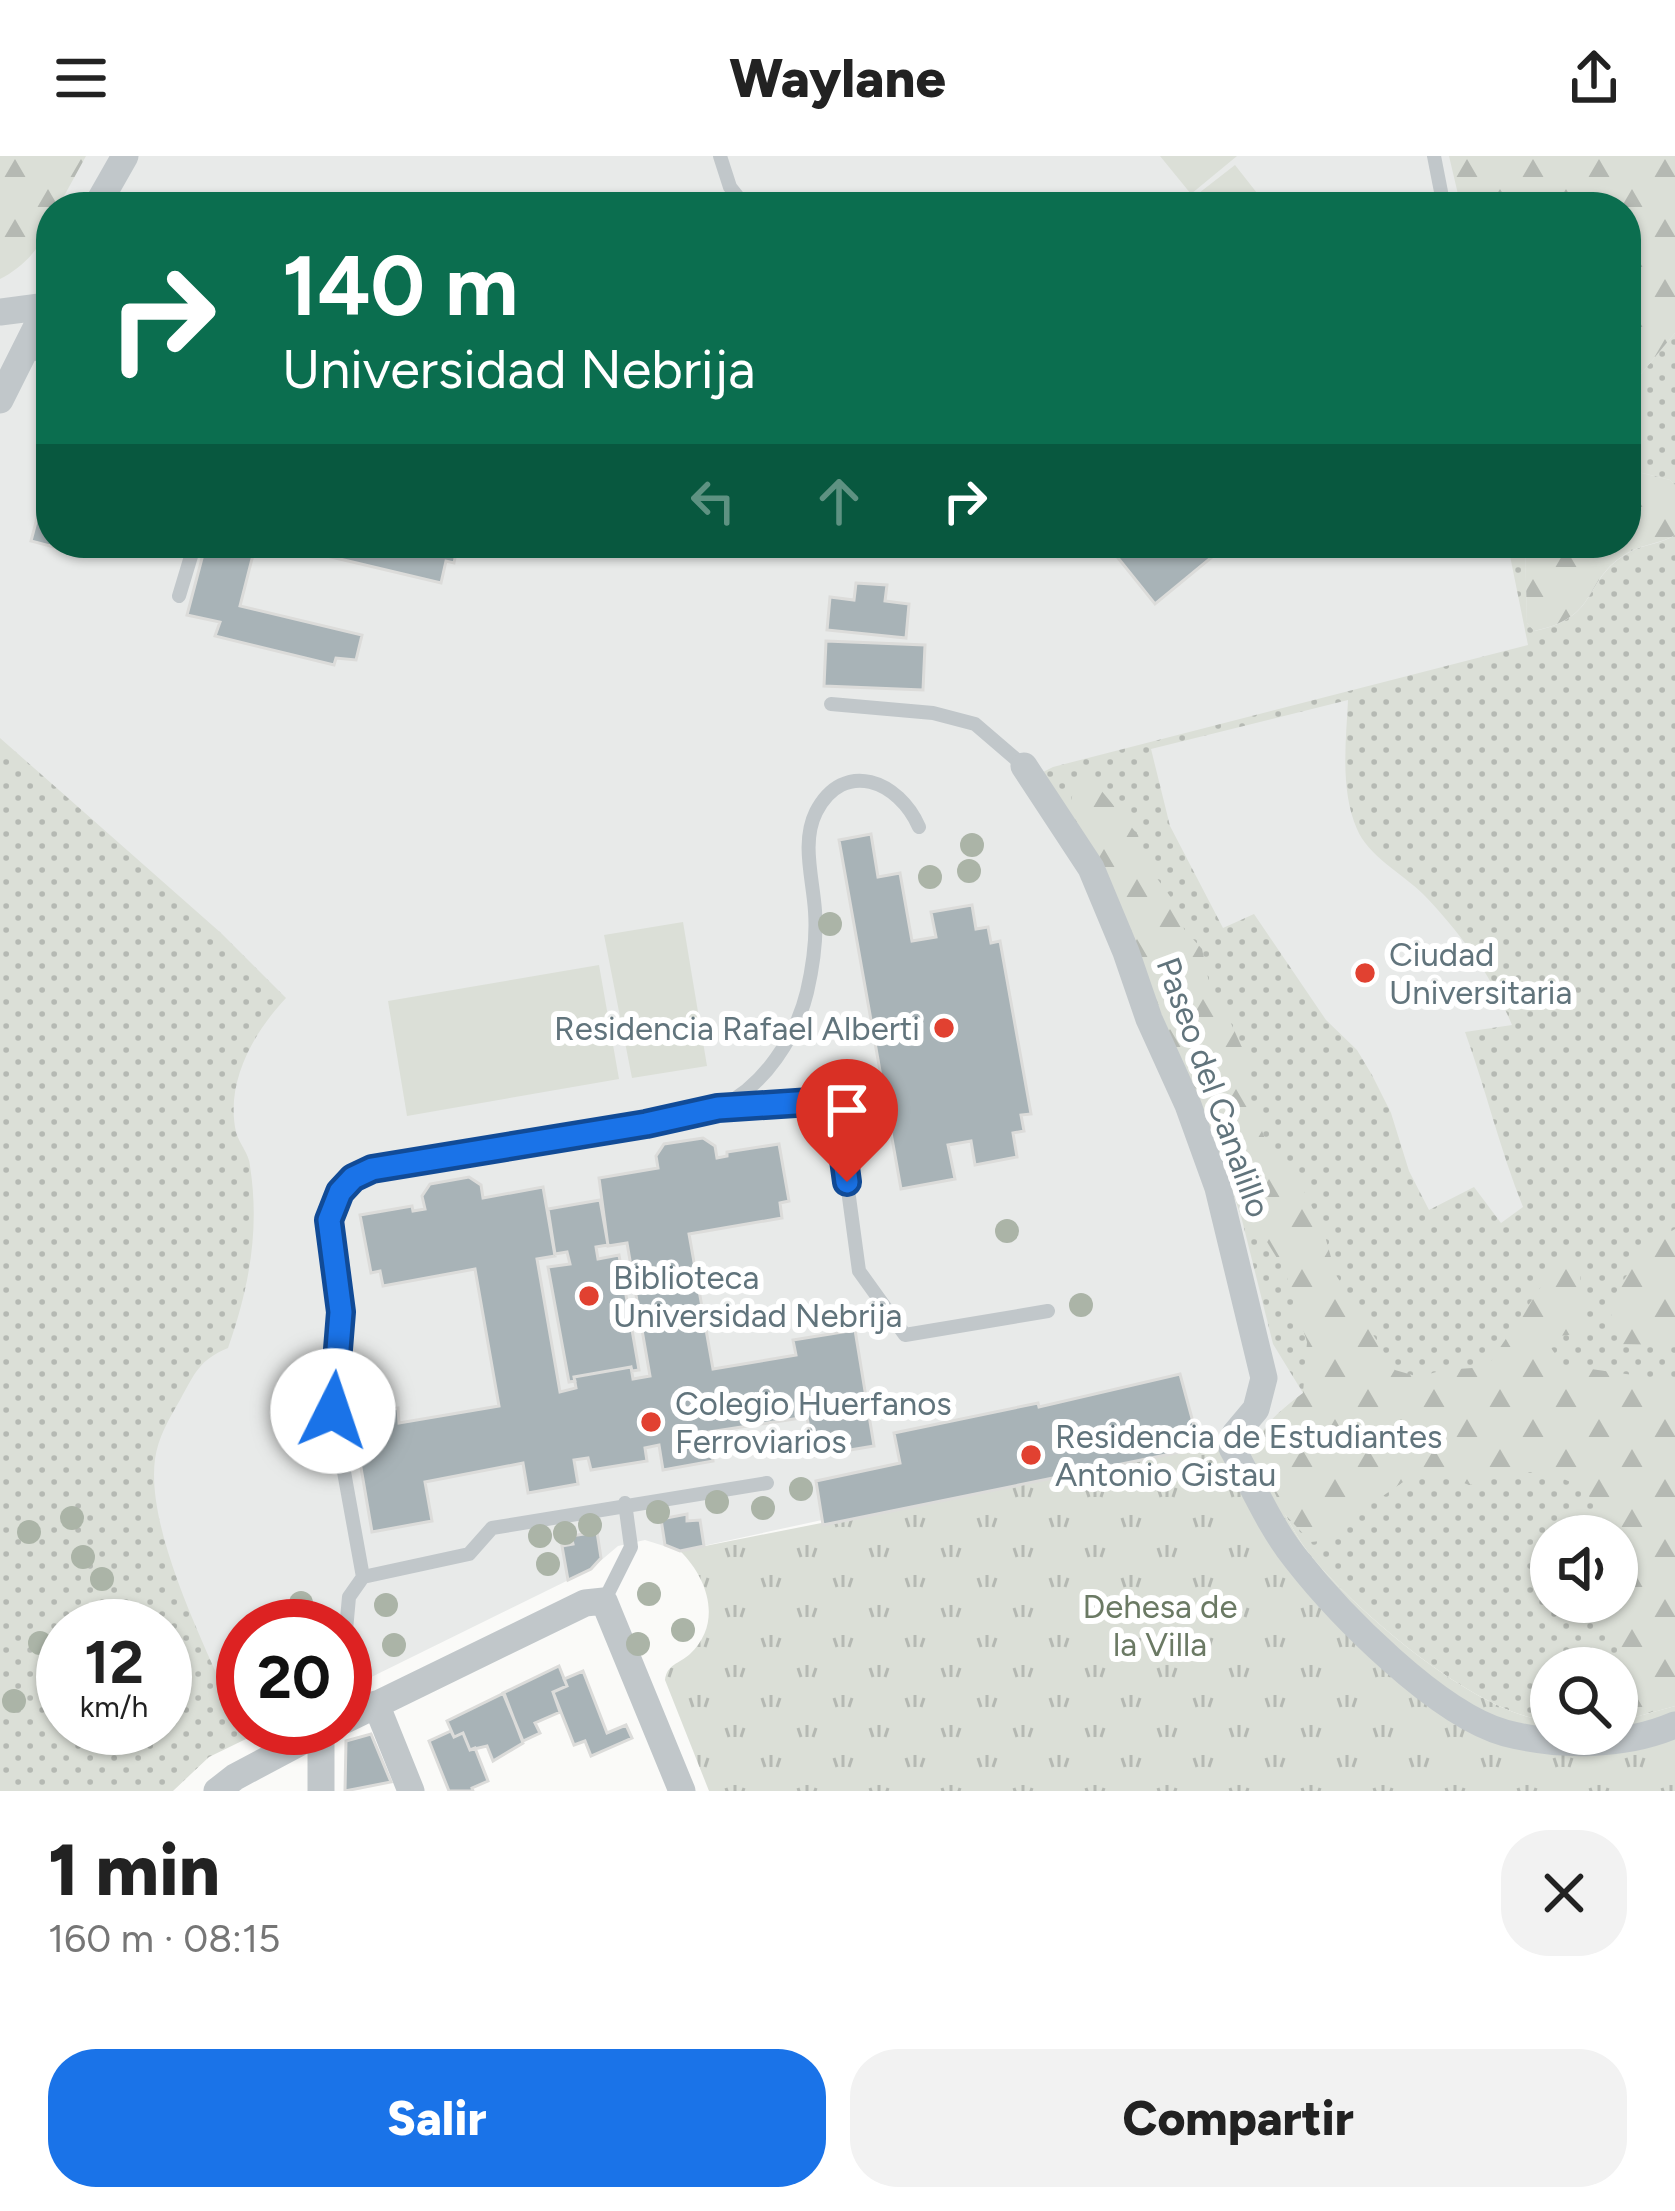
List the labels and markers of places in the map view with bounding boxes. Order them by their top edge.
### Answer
place label: Ciudad Universitaria [1389,935,1572,1012]
marker: Ciudad Universitaria [1352,960,1378,986]
place label: Residencia Rafael Alberti [554,1009,920,1048]
marker: Residencia Rafael Alberti [931,1015,957,1041]
pin [796,1059,898,1182]
place label: Biblioteca Universidad Nebrija [613,1258,902,1335]
marker: Biblioteca Universidad Nebrija [576,1283,602,1309]
place label: Colegio Huerfanos Ferroviarios [675,1384,952,1461]
marker: Colegio Huerfanos Ferroviarios [638,1409,664,1435]
place label: Residencia de Estudiantes Antonio Gistau [1055,1417,1442,1494]
marker: Residencia de Estudiantes Antonio Gistau [1018,1442,1044,1468]

